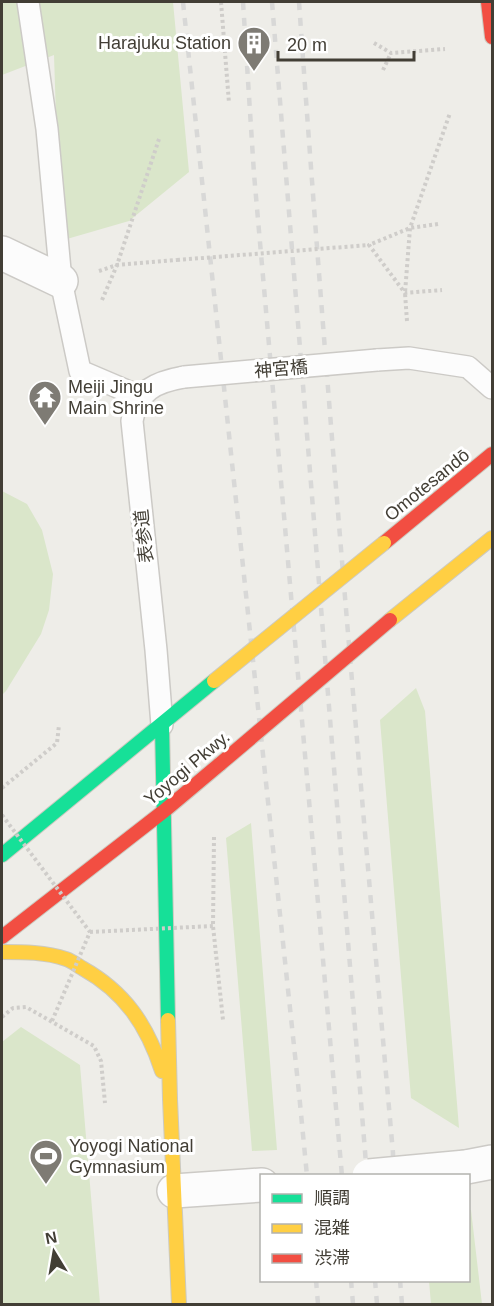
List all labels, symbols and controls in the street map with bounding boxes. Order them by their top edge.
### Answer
scale bar [278,24,414,62]
building icon: Harajuku Station [236,25,272,72]
place label: Harajuku Station [98,33,231,53]
text: 20 m [287,35,327,55]
street label: 神宮橋 [253,357,309,381]
place label: Meiji Jingu Main Shrine [68,377,164,418]
temple icon: Meiji Jingu Main Shrine [27,379,63,426]
street label: Omotesandō [381,445,473,525]
street label: 表参道 [131,508,157,564]
street label: Yoyogi Pkwy. [140,727,234,809]
place label: Yoyogi National Gymnasium [69,1136,193,1177]
sports icon: Yoyogi National Gymnasium [28,1138,64,1185]
legend [260,1174,470,1282]
text: 順調 [314,1188,350,1208]
text: 混雑 [314,1218,350,1238]
north arrow [24,1222,84,1282]
text: N [44,1228,59,1247]
text: 渋滞 [314,1248,350,1268]

